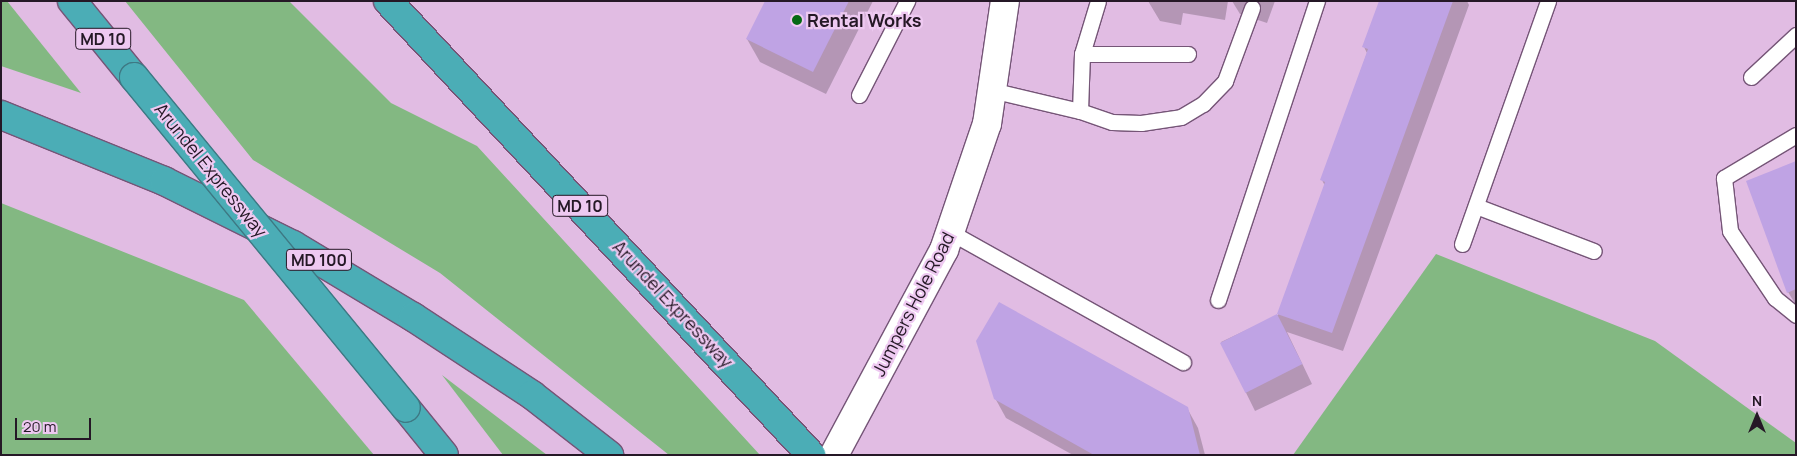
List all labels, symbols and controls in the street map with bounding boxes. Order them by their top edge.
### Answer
place label: Rental Works [807,9,922,31]
marker: Rental Works [791,14,803,26]
road number: MD 10 [74,26,132,52]
street label: Arundel Expressway [150,99,272,241]
road number: MD 10 [551,192,609,220]
street label: Jumpers Hole Road [867,228,959,380]
street label: Arundel Expressway [608,236,738,372]
road number: MD 100 [285,246,353,274]
north arrow [1732,391,1782,441]
text: N [1752,391,1762,410]
scale bar [18,408,94,440]
text: 20 m [23,416,56,437]

